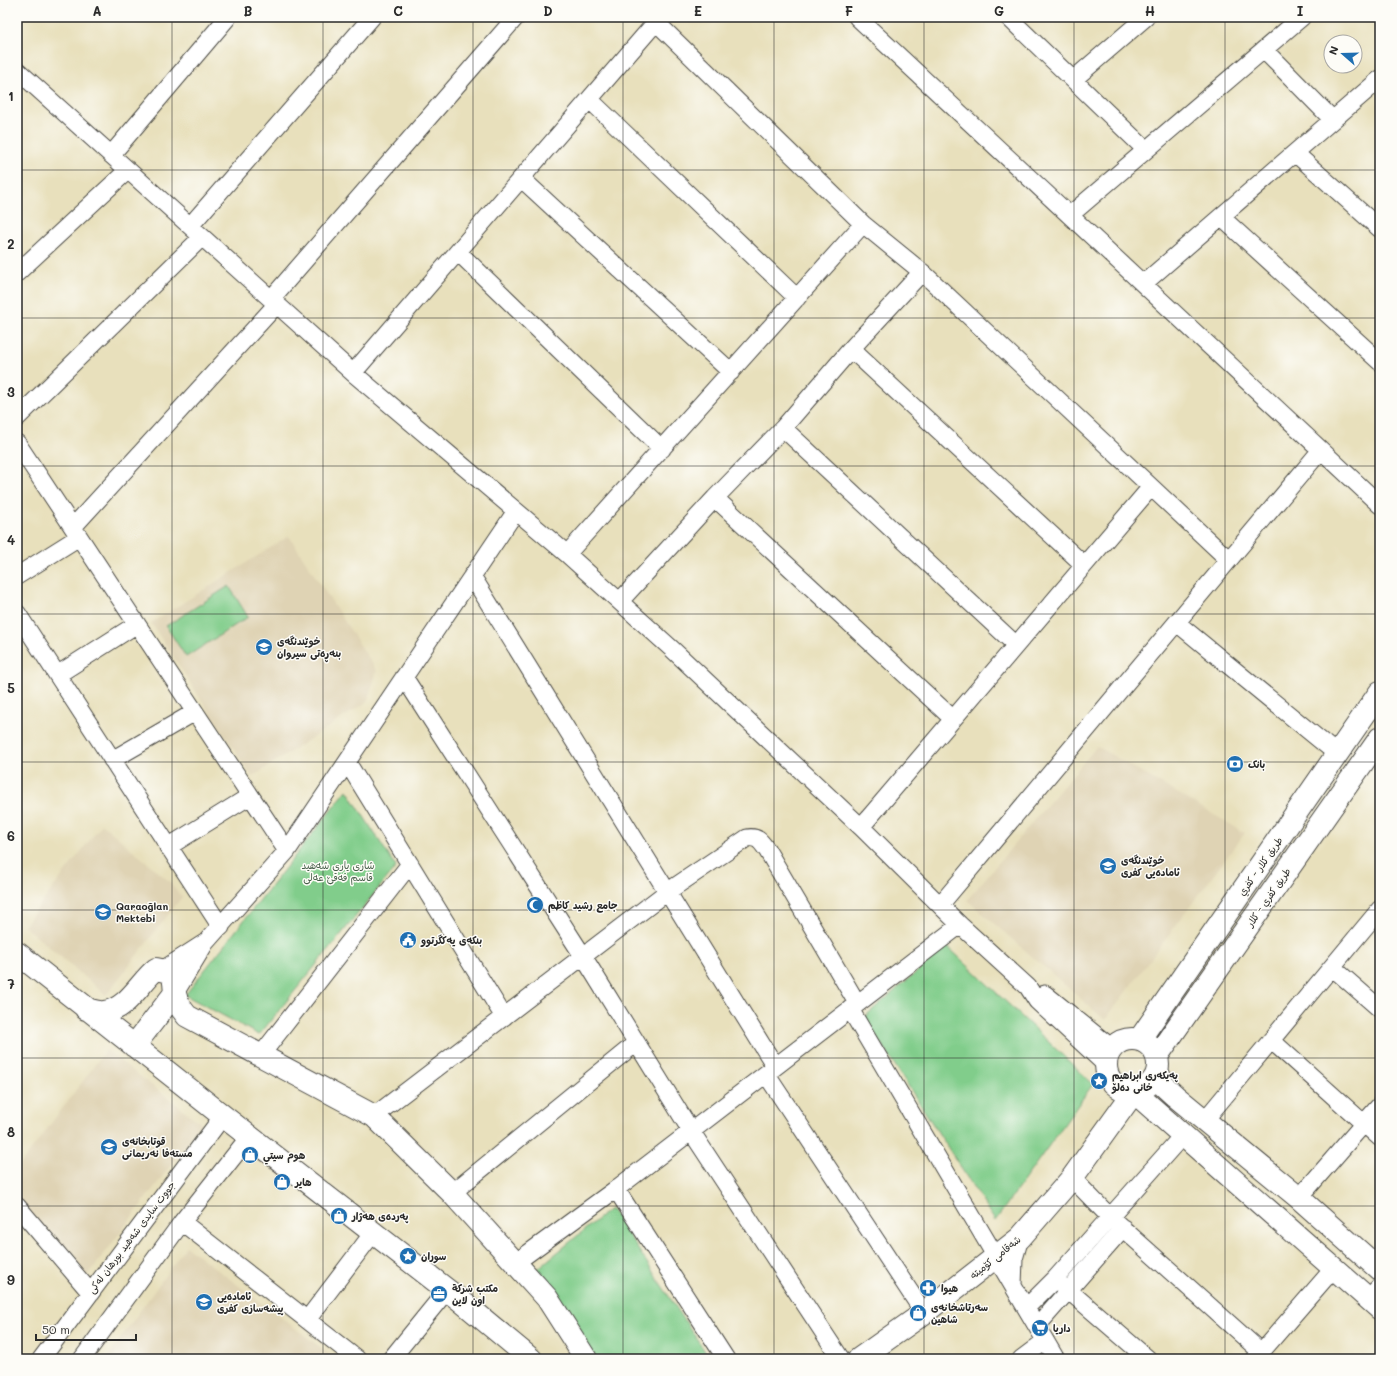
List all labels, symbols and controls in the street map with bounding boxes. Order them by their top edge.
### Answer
text: A [92,2,102,19]
text: B [244,2,253,19]
text: C [393,2,403,19]
text: D [543,2,553,19]
text: E [694,2,702,19]
text: F [845,2,853,19]
text: G [994,2,1004,19]
text: H [1145,2,1155,19]
text: I [1297,2,1304,19]
north arrow [1323,34,1363,74]
text: N [1325,44,1342,57]
text: 1 [8,87,14,104]
text: 2 [7,235,15,252]
text: 3 [7,383,15,400]
text: 4 [7,531,15,548]
place label: خوێندنگەی بنەڕەتی سیروان [277,634,341,663]
school or university icon: خوێندنگەی بنەڕەتی سیروان [254,637,274,657]
text: 5 [7,679,15,696]
bank icon: بانک [1225,754,1245,774]
place label: بانک [1248,757,1265,771]
text: 6 [7,827,15,844]
street label: طريق كلار - كفري [1234,834,1287,899]
place label: خوێندنگەی ئامادەیی کفری [1121,853,1180,879]
school or university icon: خوێندنگەی ئامادەیی کفری [1098,856,1118,876]
park label: شاری یاری شەهید قاسم فەقێ عەلی [302,858,375,885]
street label: طريق كفري - كلار [1242,865,1295,931]
mosque icon: جامع رشيد كاظم [525,895,545,915]
place label: جامع رشيد كاظم [548,898,618,913]
place label: Qaraoğlan Mektebi [116,899,168,925]
school or university icon: Qaraoğlan Mektebi [93,902,113,922]
public building icon: بنکەی یەکگرتوو [398,930,418,950]
place label: بنکەی یەکگرتوو [420,933,482,947]
text: 7 [7,975,15,992]
place label: پەیکەری ابراهیم خانی دەلۆ [1111,1068,1178,1094]
place icon: پەیکەری ابراهیم خانی دەلۆ [1089,1071,1109,1091]
text: 8 [7,1123,15,1140]
place label: قوتابخانەی مستەفا نەریمانی [122,1134,193,1160]
school or university icon: قوتابخانەی مستەفا نەریمانی [99,1137,119,1157]
shop icon: هوم سيتي [240,1145,260,1165]
place label: هوم سيتي [263,1148,306,1165]
shop icon: هاير [272,1172,292,1192]
place label: هاير [294,1175,312,1189]
street label: جووت سایدی شەهید بورهان لەکی [84,1178,179,1297]
shop icon: پەردەى ھەژار [329,1206,349,1226]
place label: پەردەى ھەژار [351,1209,409,1224]
street label: شەقامی کۆمیتە [967,1232,1024,1283]
place icon: سوران [398,1246,418,1266]
place label: سوران [421,1249,446,1264]
text: 9 [7,1271,15,1288]
pharmacy icon: هیوا [918,1278,938,1298]
place label: مكتب شركة اون لاين [452,1281,498,1307]
place label: هیوا [941,1281,959,1295]
office icon: مكتب شركة اون لاين [429,1284,449,1304]
place label: ئامادەیی پیشەسازی کفری [217,1289,283,1316]
school or university icon: ئامادەیی پیشەسازی کفری [194,1292,214,1312]
place label: سەرتاشخانەی شاهین [931,1300,989,1326]
shop icon: سەرتاشخانەی شاهین [908,1303,928,1323]
scale bar [36,1316,136,1342]
supermarket icon: داريا [1030,1318,1050,1338]
text: 50 m [42,1321,70,1337]
place label: داريا [1053,1321,1071,1335]

